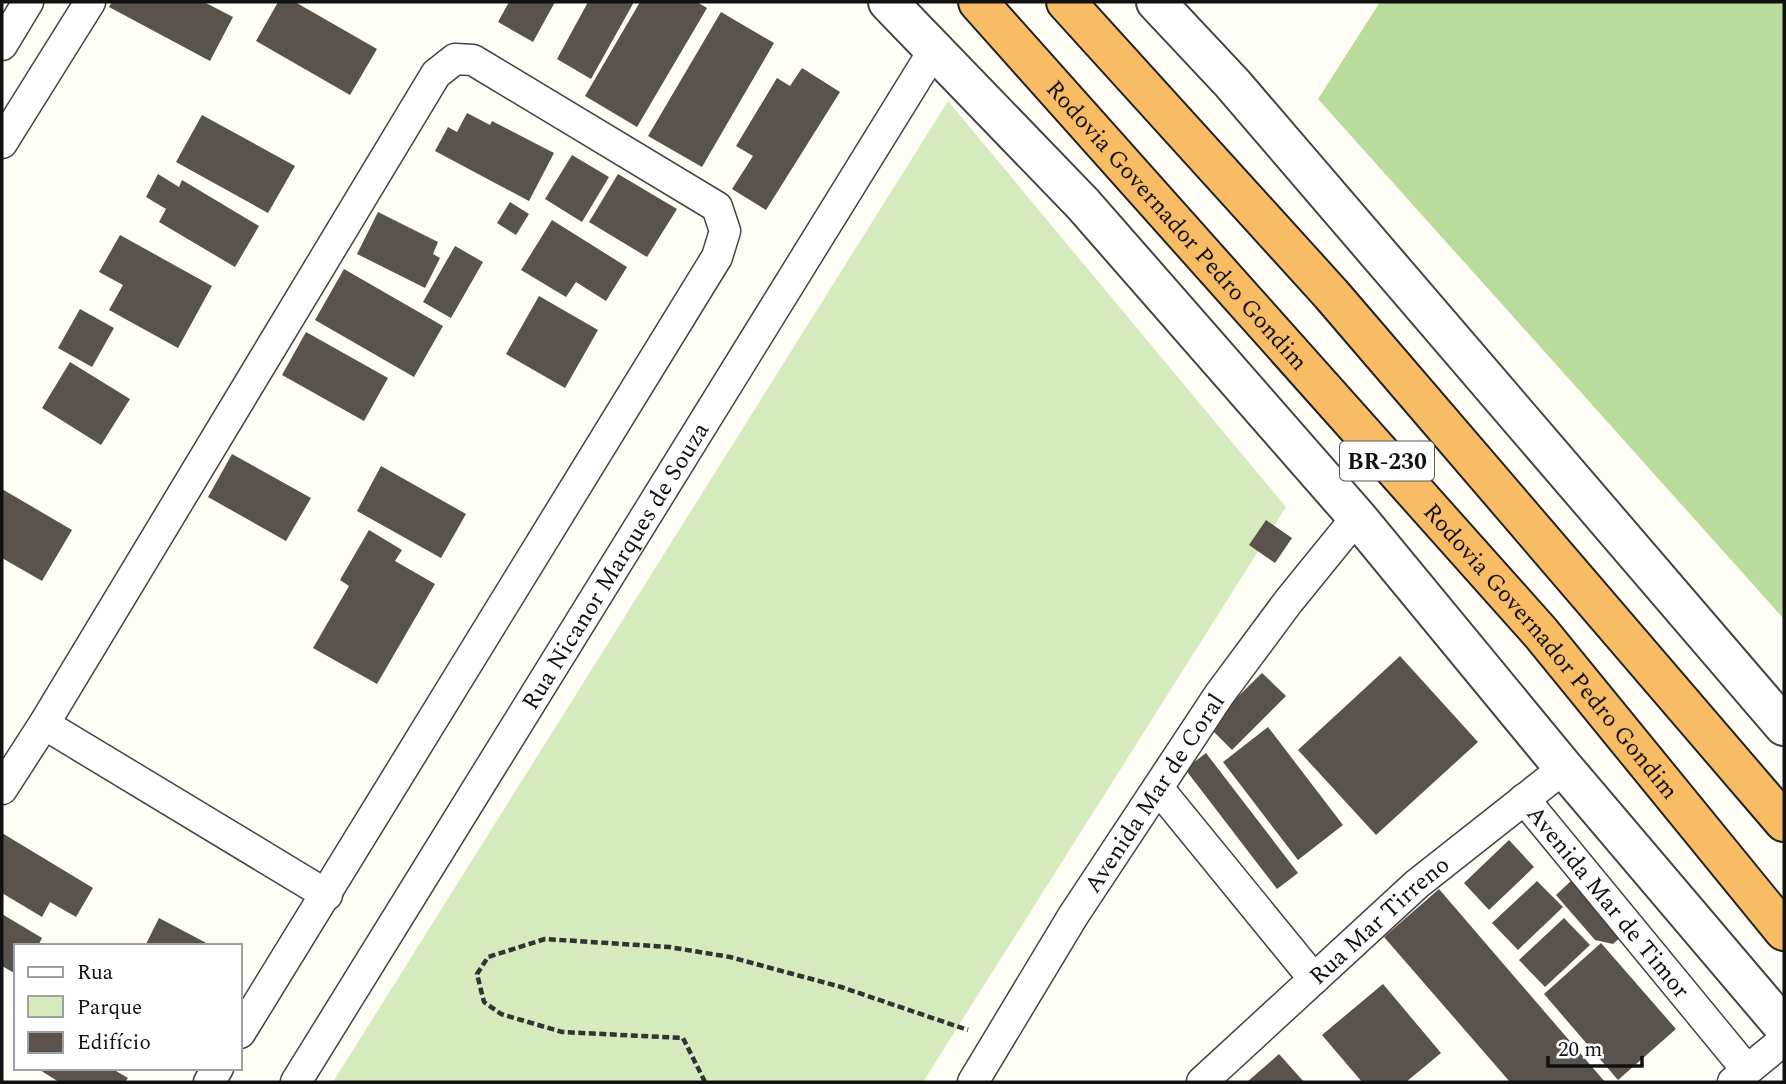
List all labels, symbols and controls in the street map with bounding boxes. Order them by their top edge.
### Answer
street label: Rodovia Governador Pedro Gondim [1037,72,1316,379]
street label: Rua Nicanor Marques de Souza [513,415,719,717]
road number: BR-230 [1340,442,1434,481]
street label: Rodovia Governador Pedro Gondim [1414,495,1687,808]
street label: Avenida Mar de Coral [1076,687,1234,901]
street label: Avenida Mar de Timor [1517,798,1698,1007]
street label: Rua Mar Tirreno [1301,848,1458,994]
legend [14,944,242,1070]
text: Rua [77,957,114,989]
text: Parque [77,992,142,1024]
scale bar [1548,1024,1642,1068]
text: Edifício [77,1027,151,1059]
text: 20 m [1558,1034,1602,1066]

